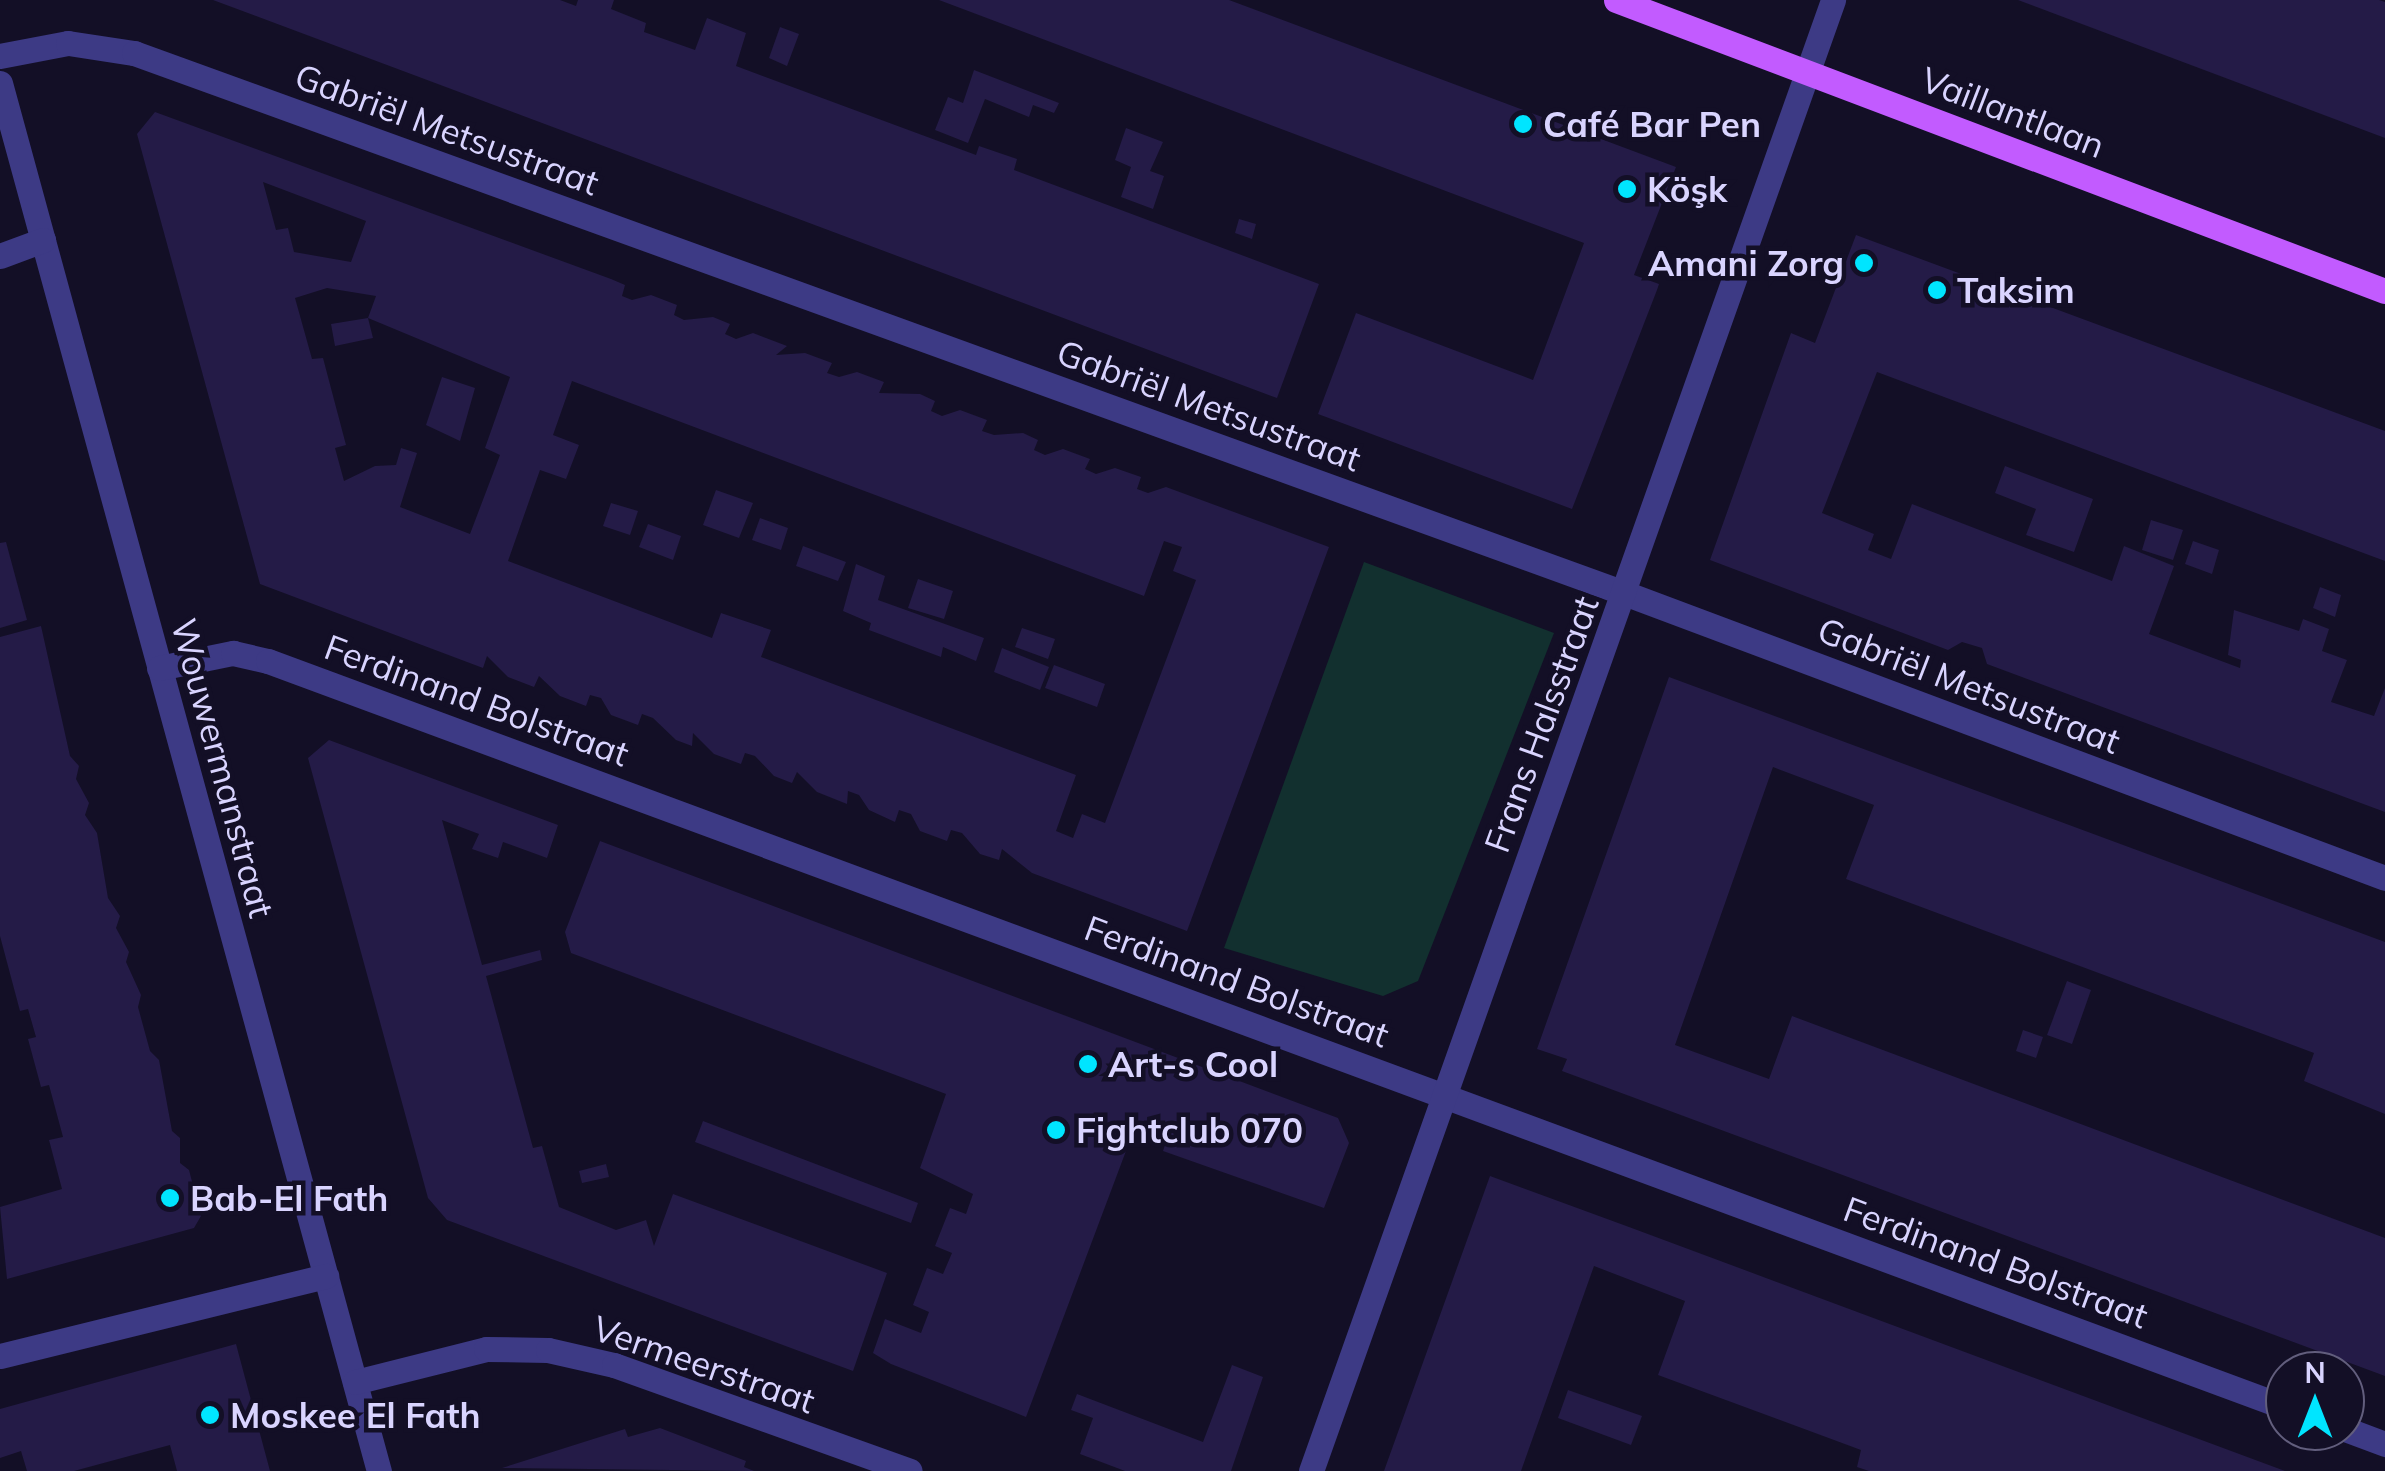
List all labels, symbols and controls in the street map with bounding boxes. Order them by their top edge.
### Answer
street label: Gabriël Metsustraat [289,55,605,203]
street label: Vaillantlaan [1915,58,2111,166]
place label: Café Bar Pen [1543,103,1761,145]
marker: Café Bar Pen [1512,113,1534,135]
place label: Köşk [1647,168,1727,210]
marker: Köşk [1616,178,1638,200]
place label: Amani Zorg [1648,242,1844,284]
marker: Amani Zorg [1853,252,1875,274]
place label: Taksim [1957,269,2075,311]
marker: Taksim [1926,279,1948,301]
street label: Gabriël Metsustraat [1051,331,1367,479]
street label: Frans Halsstraat [1475,590,1607,858]
street label: Gabriël Metsustraat [1812,608,2126,762]
street label: Wouwermanstraat [163,614,283,922]
street label: Ferdinand Bolstraat [319,625,635,775]
street label: Ferdinand Bolstraat [1079,906,1395,1056]
place label: Art-s Cool [1108,1043,1278,1085]
marker: Art-s Cool [1077,1053,1099,1075]
place label: Fightclub 070 [1076,1109,1303,1151]
marker: Fightclub 070 [1045,1119,1067,1141]
place label: Bab-El Fath [190,1177,388,1219]
marker: Bab-El Fath [159,1187,181,1209]
street label: Ferdinand Bolstraat [1838,1187,2154,1337]
street label: Vermeerstraat [588,1306,820,1422]
north arrow [2265,1351,2365,1451]
text: N [2304,1355,2326,1390]
place label: Moskee El Fath [230,1394,481,1436]
marker: Moskee El Fath [199,1404,221,1426]

